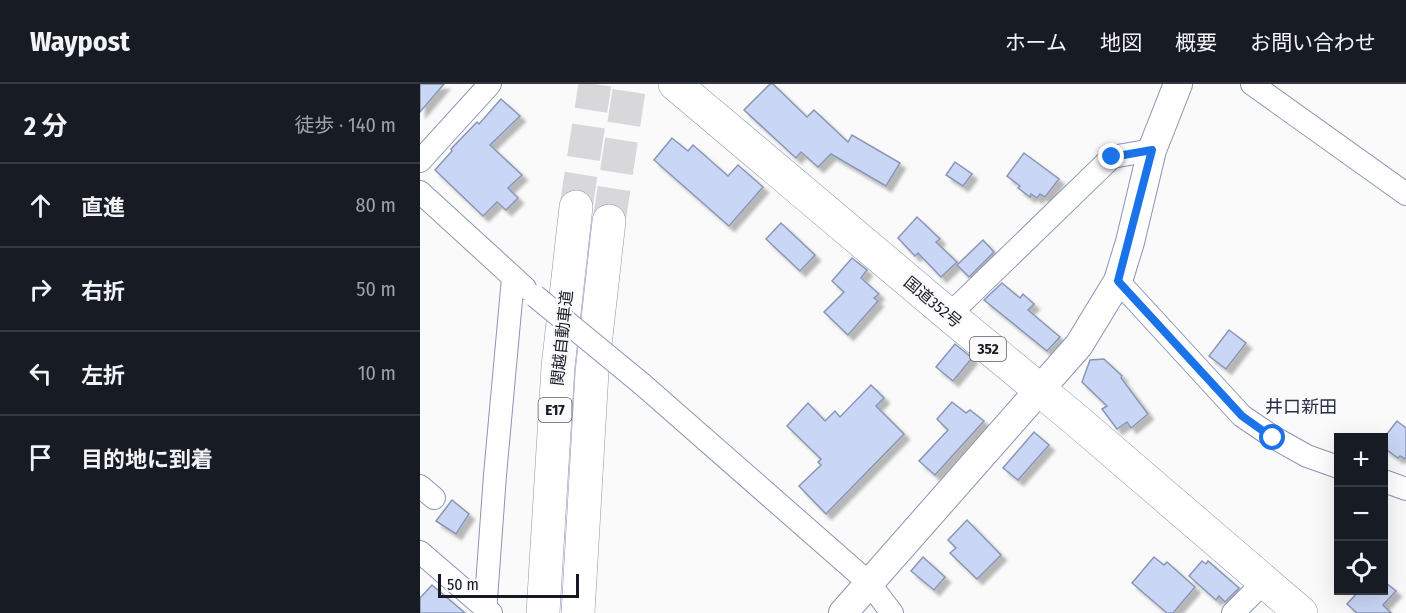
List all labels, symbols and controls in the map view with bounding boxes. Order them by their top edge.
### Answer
text: Waypost [30,25,130,58]
text: ホーム [1005,30,1067,56]
text: 地図 [1100,30,1142,56]
text: 概要 [1175,30,1217,56]
text: お問い合わせ [1250,30,1376,56]
text: 2 分 [24,111,67,142]
text: 徒歩 · 140 m [294,113,396,137]
route end [1098,143,1124,169]
icon: ahead [24,189,57,222]
text: 80 m [356,193,396,217]
text: 直進 [81,194,125,221]
street label: 国道352号 [900,272,966,332]
icon: right [24,273,57,306]
text: 50 m [356,277,396,301]
text: 右折 [81,278,125,305]
street label: 関越自動車道 [548,289,576,387]
road number: 352 [970,337,1006,361]
icon: left [24,357,57,390]
text: 10 m [358,361,396,385]
text: 左折 [81,362,125,389]
district label: 井口新田 [1265,396,1337,418]
road number: E17 [538,398,572,422]
route start [1259,424,1285,450]
map controls [1334,433,1388,595]
button: + [1334,433,1388,487]
icon: arrive [24,441,57,474]
text: 目的地に到着 [81,446,213,473]
button: − [1334,487,1388,541]
button: locate [1334,541,1388,595]
scale bar [438,571,579,598]
text: 50 m [447,575,479,594]

